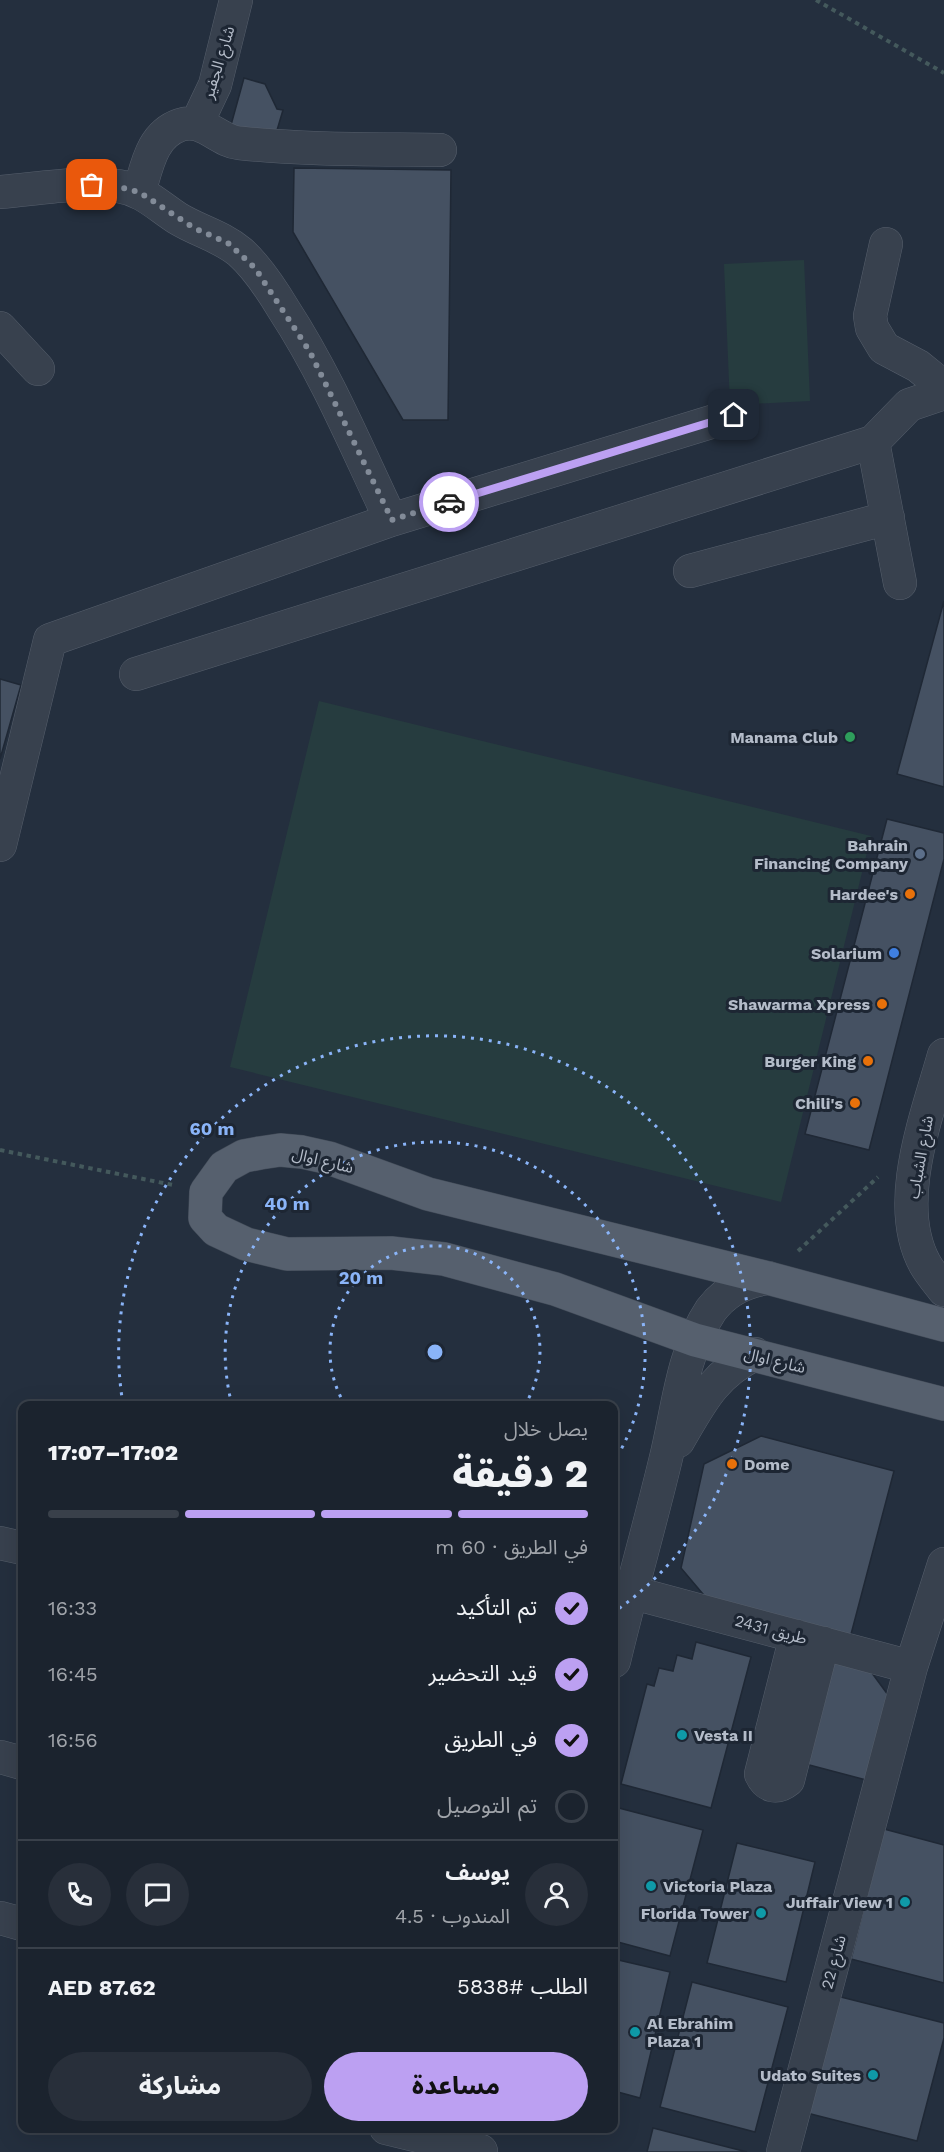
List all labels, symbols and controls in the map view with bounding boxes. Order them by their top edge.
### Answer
street label: شارع الجفير [198,23,241,103]
pin [66,159,117,210]
icon: bag [75,168,108,201]
pin [708,389,759,440]
icon: home [717,398,750,431]
courier [419,472,479,532]
icon: car [433,486,466,519]
place label: Manama Club [730,728,838,747]
marker: Manama Club [843,730,857,744]
place label: Bahrain Financing Company [754,836,909,873]
marker: Bahrain Financing Company [913,847,927,861]
place label: Hardee's [830,885,898,904]
marker: Hardee's [903,887,917,901]
place label: Solarium [811,944,882,963]
marker: Solarium [887,946,901,960]
place label: Shawarma Xpress [728,995,870,1014]
marker: Shawarma Xpress [875,997,889,1011]
place label: Burger King [764,1052,856,1071]
marker: Burger King [861,1054,875,1068]
place label: Chili's [795,1094,843,1113]
marker: Chili's [848,1096,862,1110]
street label: شارع الشباب [904,1114,940,1201]
text: 60 m [190,1118,234,1139]
street label: شارع اوال [290,1144,356,1180]
text: 40 m [264,1193,310,1214]
text: 20 m [339,1267,383,1288]
centre of rings [425,1342,445,1362]
street label: شارع اوال [742,1344,808,1380]
text: يصل خلال [504,1417,588,1441]
text: 17:02–17:07 [48,1440,178,1465]
text: 2 دقيقة [452,1451,588,1496]
place label: Dome [744,1455,789,1474]
marker: Dome [725,1457,739,1471]
text: في الطريق · 60 m [435,1535,588,1559]
icon: check [555,1592,588,1625]
text: تم التأكيد [456,1595,537,1620]
text: 16:33 [48,1596,97,1620]
street label: طريق 2431 [732,1611,809,1649]
icon: check [555,1658,588,1691]
text: قيد التحضير [429,1661,537,1686]
text: 16:45 [48,1662,98,1686]
icon: check [555,1724,588,1757]
place label: Vesta II [694,1726,753,1745]
text: في الطريق [444,1727,537,1752]
text: 16:56 [48,1728,98,1752]
marker: Vesta II [675,1728,689,1742]
text: تم التوصيل [437,1793,537,1818]
text: يوسف [445,1860,510,1885]
button: phone [48,1863,111,1926]
button: chat [126,1863,189,1926]
button: person [525,1863,588,1926]
place label: Victoria Plaza [663,1877,773,1896]
marker: Victoria Plaza [644,1879,658,1893]
place label: Juffair View 1 [786,1893,893,1912]
marker: Juffair View 1 [898,1895,912,1909]
text: المندوب · 4.5 [395,1904,510,1928]
place label: Florida Tower [641,1904,749,1923]
marker: Florida Tower [754,1906,768,1920]
street label: شارع 22 [817,1933,853,1992]
text: الطلب #5838 [457,1974,588,1999]
text: AED 87.62 [48,1975,156,2000]
place label: Al Ebrahim Plaza 1 [647,2014,733,2051]
marker: Al Ebrahim Plaza 1 [628,2025,642,2039]
button: مشاركة [48,2052,312,2121]
button: مساعدة [324,2052,588,2121]
place label: Udato Suites [760,2066,861,2085]
marker: Udato Suites [866,2068,880,2082]

